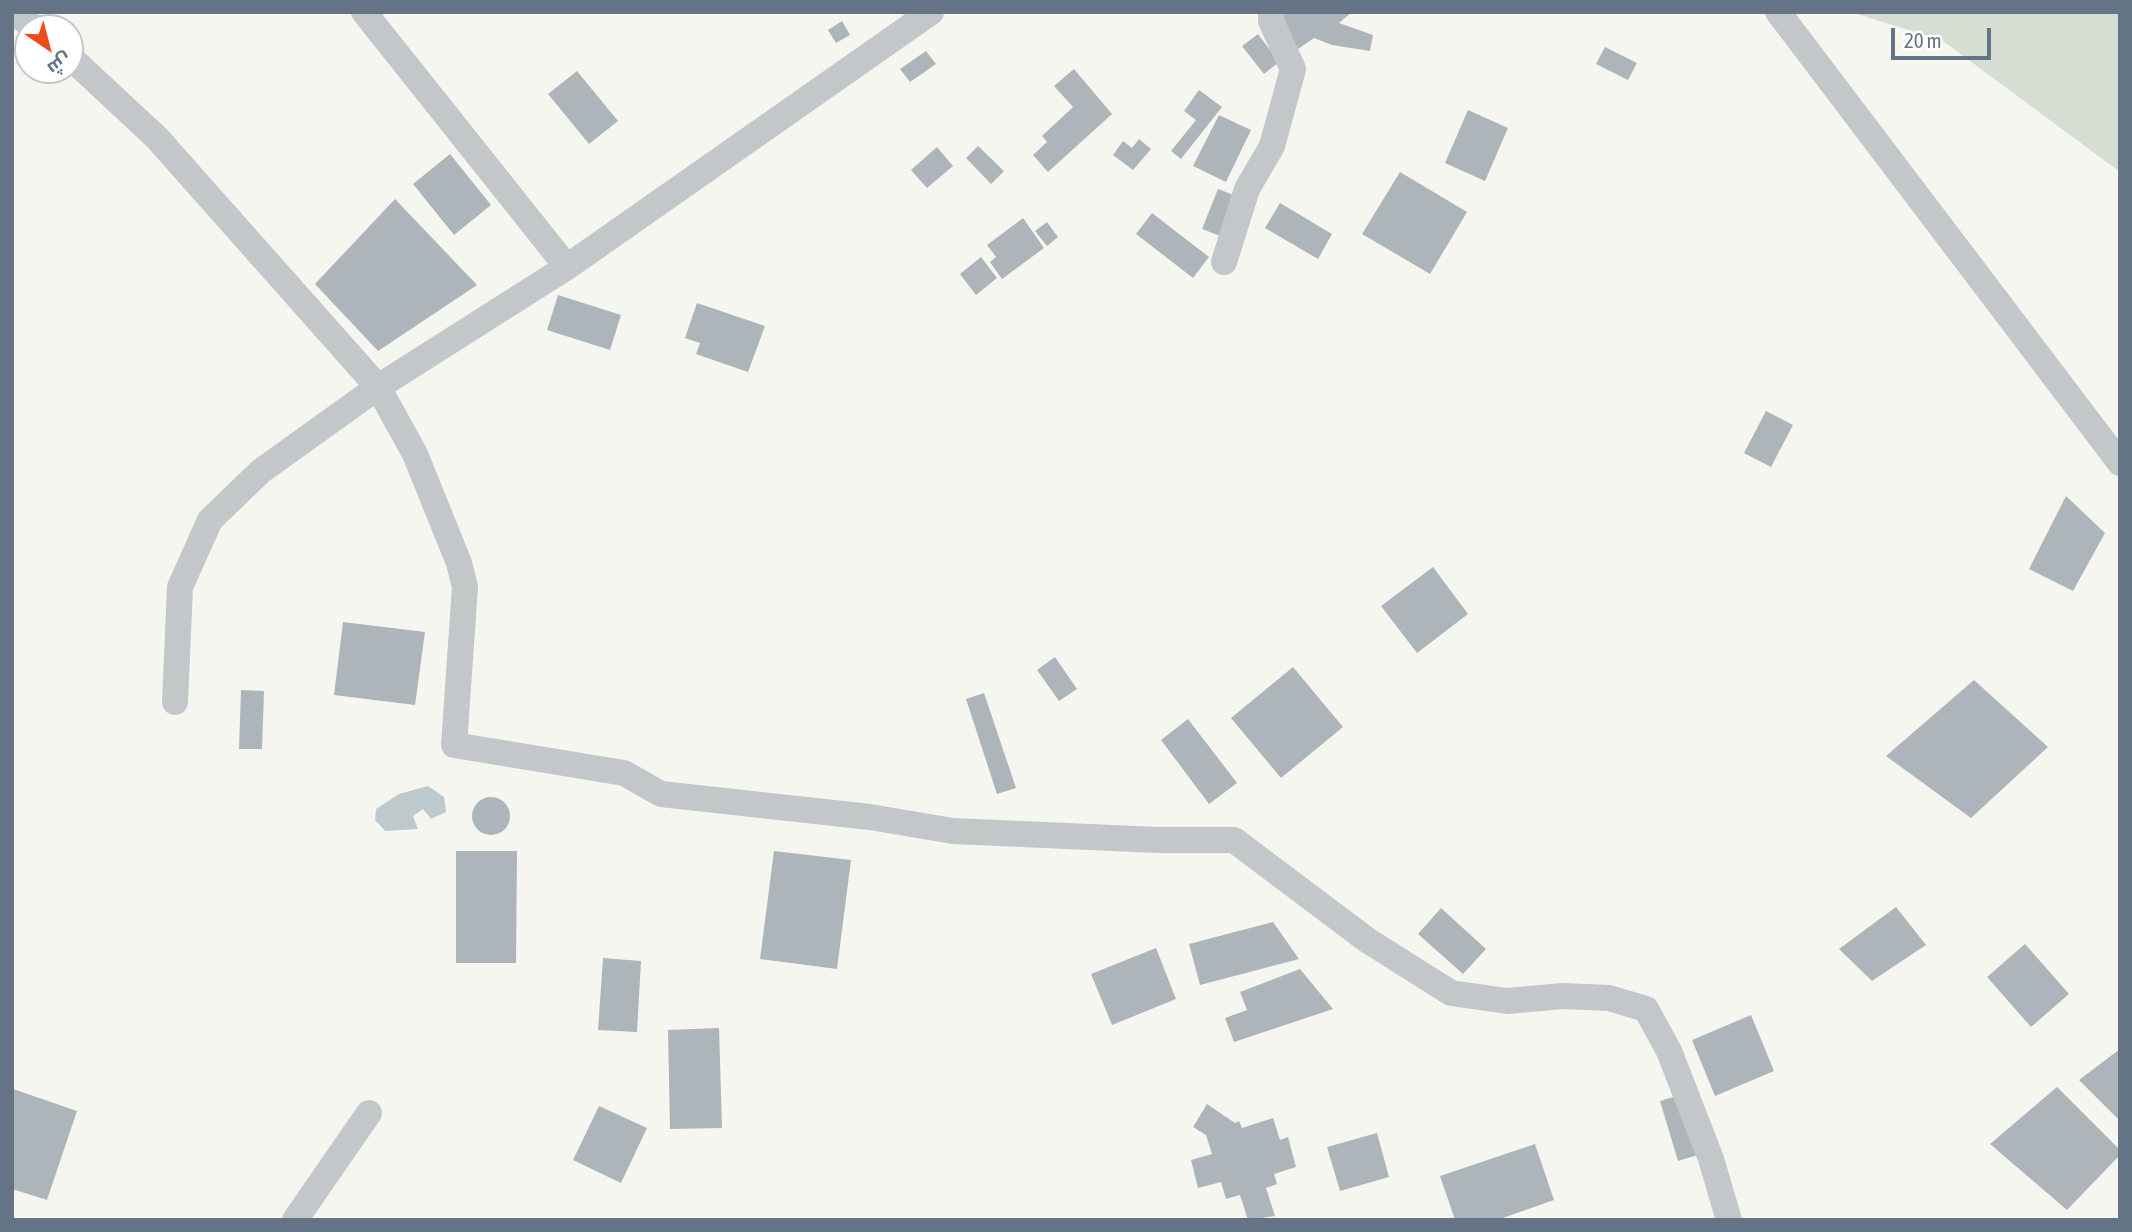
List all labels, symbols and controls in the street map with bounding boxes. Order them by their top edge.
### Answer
north arrow [14,14,84,84]
scale bar [1894,14,1994,58]
text: 20 m [1904,28,1942,52]
text: ش [44,49,76,81]

